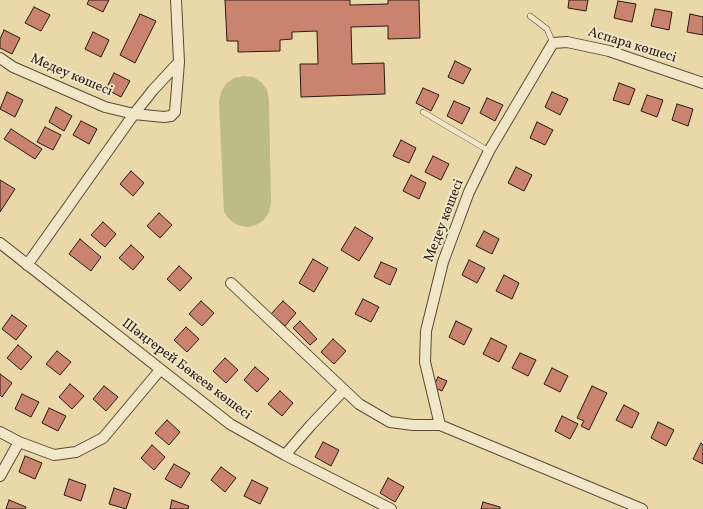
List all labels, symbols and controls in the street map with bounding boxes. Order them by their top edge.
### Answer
street label: Аспара көшесі [586,25,678,67]
street label: Медеу көшесі [27,51,115,101]
street label: Медеу көшесі [421,177,469,265]
street label: Шәңгерей Бөкеев көшесі [118,316,254,424]

